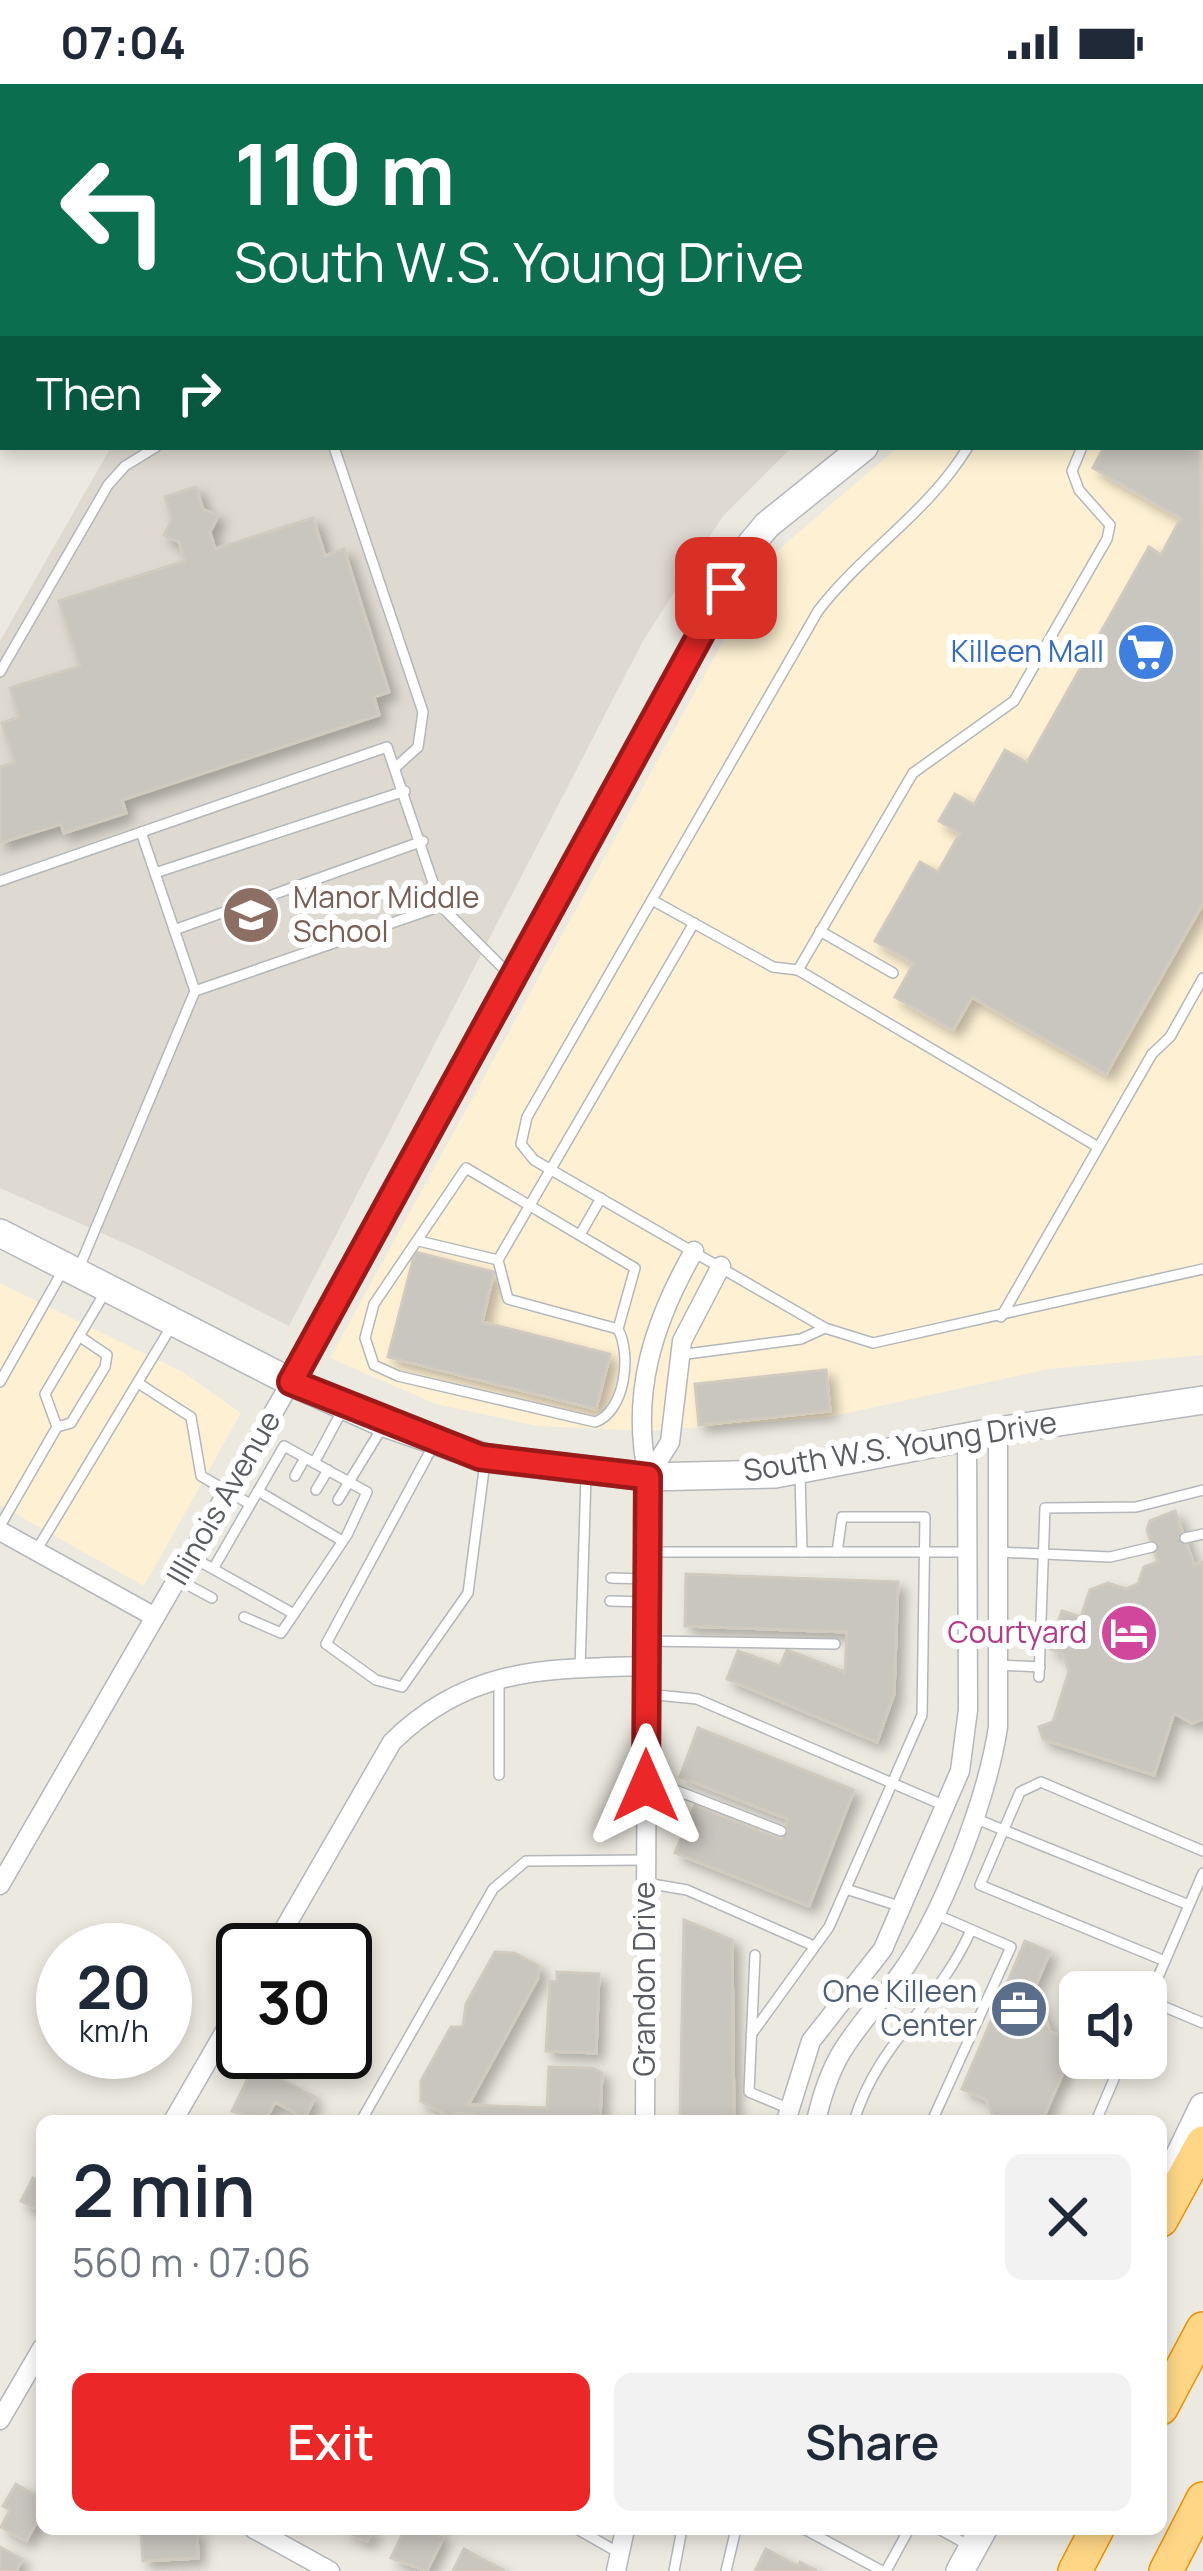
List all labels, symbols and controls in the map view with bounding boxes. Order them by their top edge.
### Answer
text: 07:04 [60,11,186,73]
text: 110 m [234,115,455,230]
icon: left [36,132,192,288]
text: South W.S. Young Drive [234,224,804,298]
icon: right [166,360,232,426]
text: Then [36,362,142,424]
pin [675,537,777,639]
icon: arrive [693,555,759,621]
supermarket icon: Killeen Mall [1115,621,1177,683]
place label: Killeen Mall [951,630,1104,671]
place label: Manor Middle School [293,876,479,951]
school or university icon: Manor Middle School [220,884,282,946]
street label: South W.S. Young Drive [740,1401,1059,1491]
street label: Illinois Avenue [156,1403,289,1592]
hotel icon: Courtyard [1098,1602,1160,1664]
place label: Courtyard [947,1611,1087,1652]
position arrow [583,1723,709,1849]
street label: Grandon Drive [623,1881,664,2077]
speed limit sign: 30 [216,1923,372,2079]
text: 20 [76,1945,152,2027]
place label: One Killeen Center [823,1970,977,2045]
map controls [1059,1971,1167,2079]
button: sound [1059,1971,1167,2079]
office icon: One Killeen Center [988,1978,1050,2040]
text: km/h [79,2010,149,2051]
text: 2 min [72,2140,256,2239]
button: close [1005,2154,1131,2280]
text: 560 m · 07:06 [72,2235,311,2289]
button: Exit [72,2373,590,2511]
button: Share [614,2373,1131,2511]

